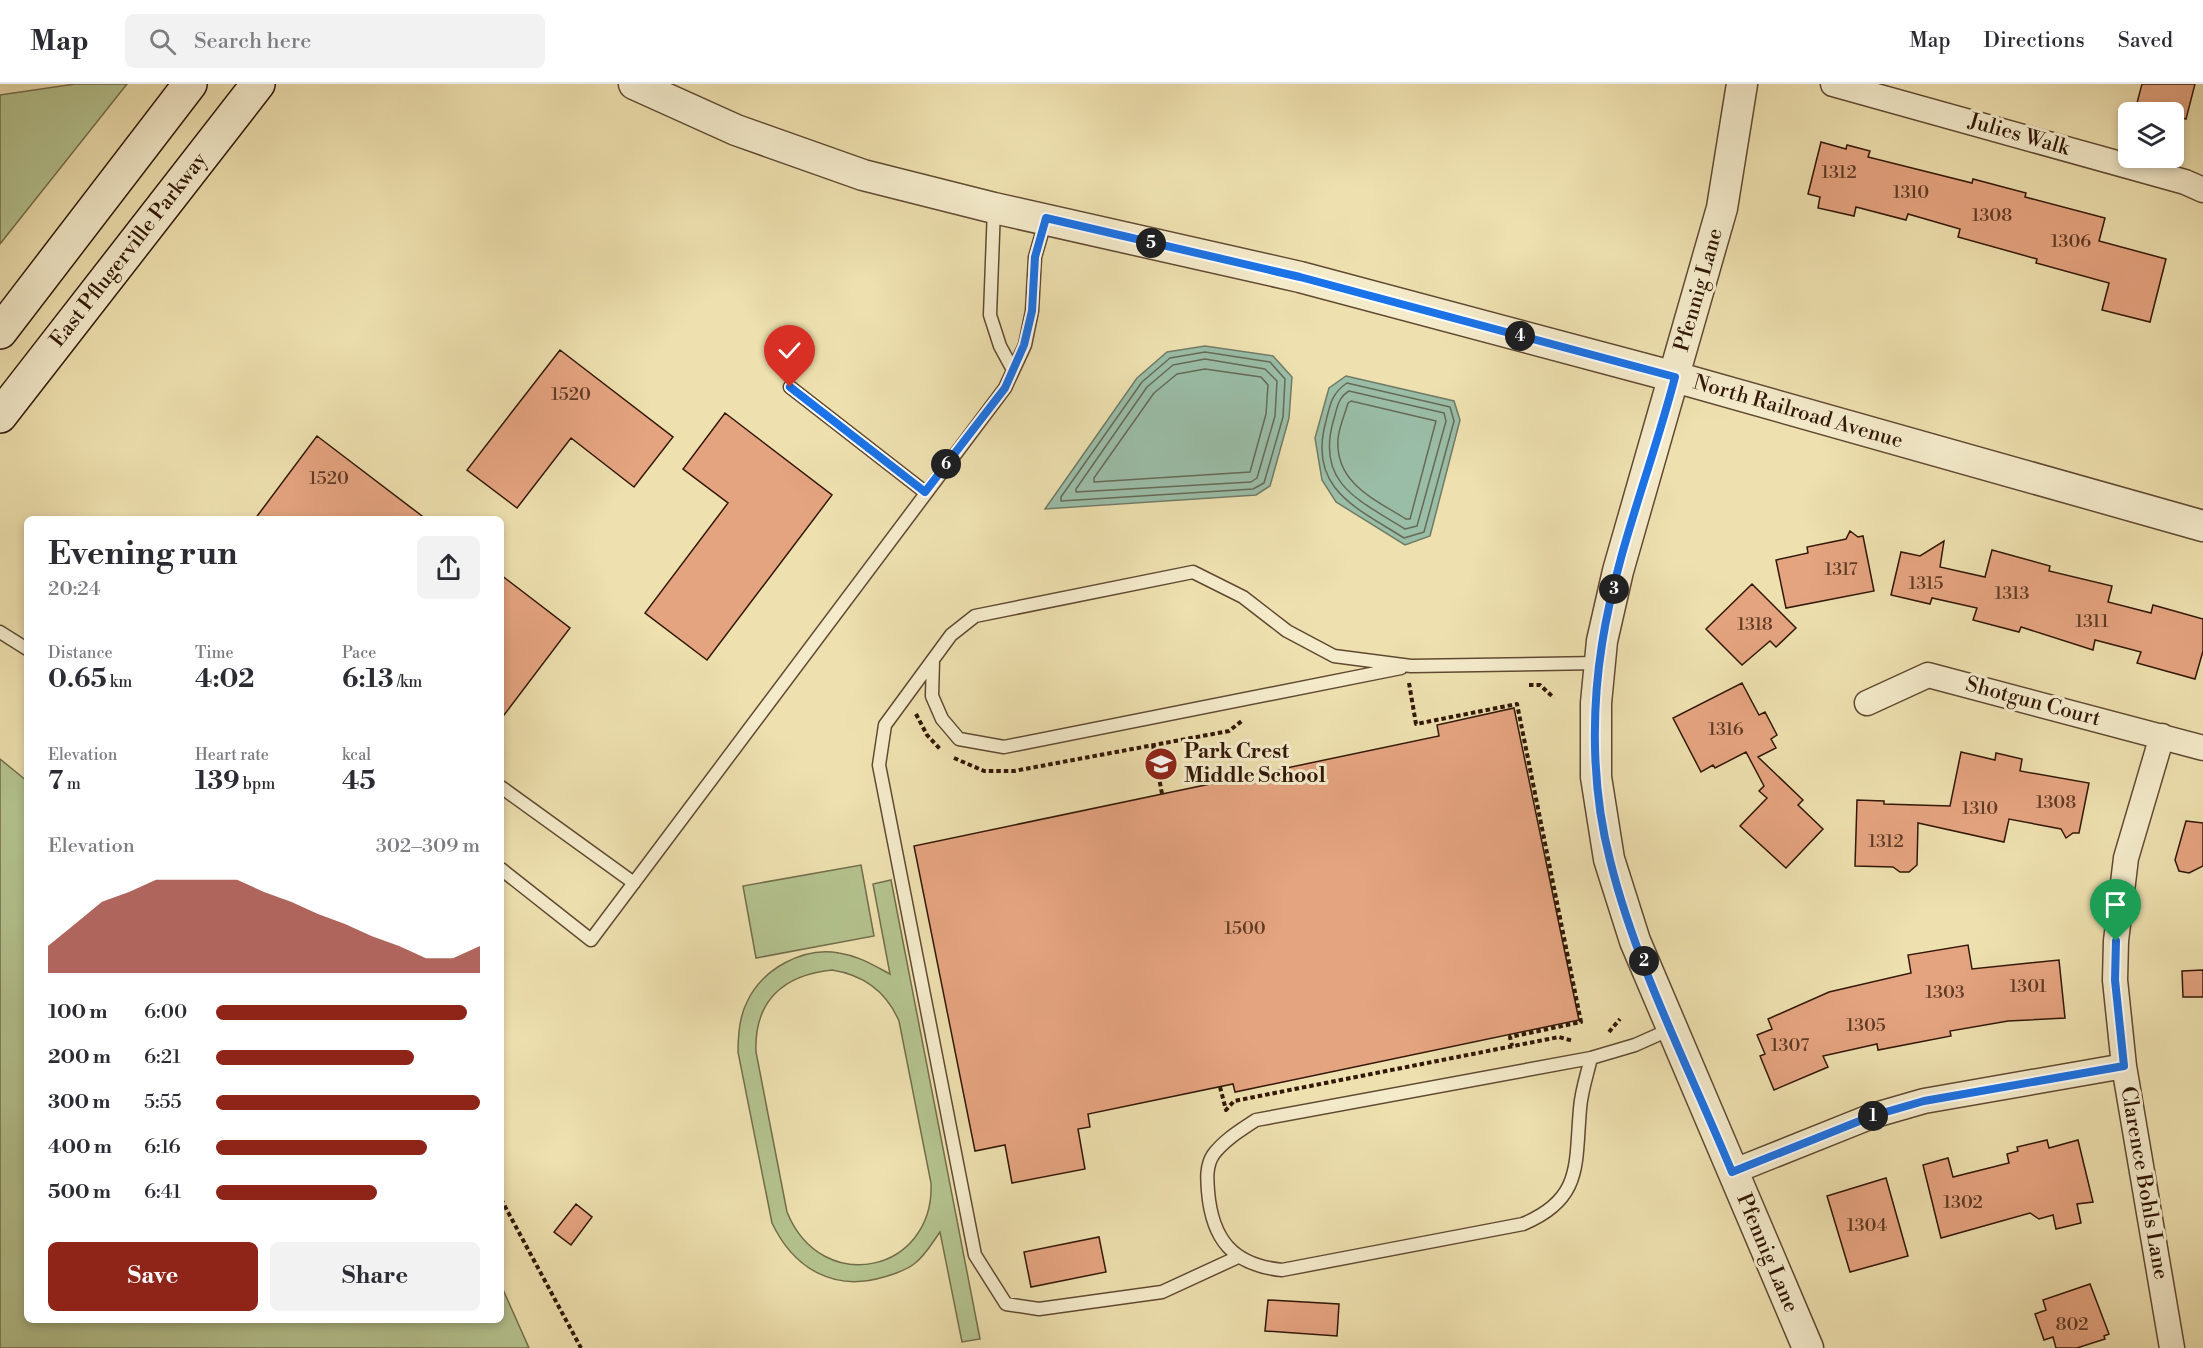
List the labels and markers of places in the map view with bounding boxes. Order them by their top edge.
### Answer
pin: 5 [1136,228,1166,258]
pin: 4 [1505,321,1535,351]
pin [764,325,815,387]
pin: 6 [931,449,961,479]
pin: 3 [1599,574,1629,604]
place label: Park Crest Middle School [1184,739,1326,789]
school or university icon: Park Crest Middle School [1143,746,1179,782]
pin [2090,879,2141,941]
pin: 2 [1629,946,1659,976]
pin: 1 [1858,1101,1888,1131]

